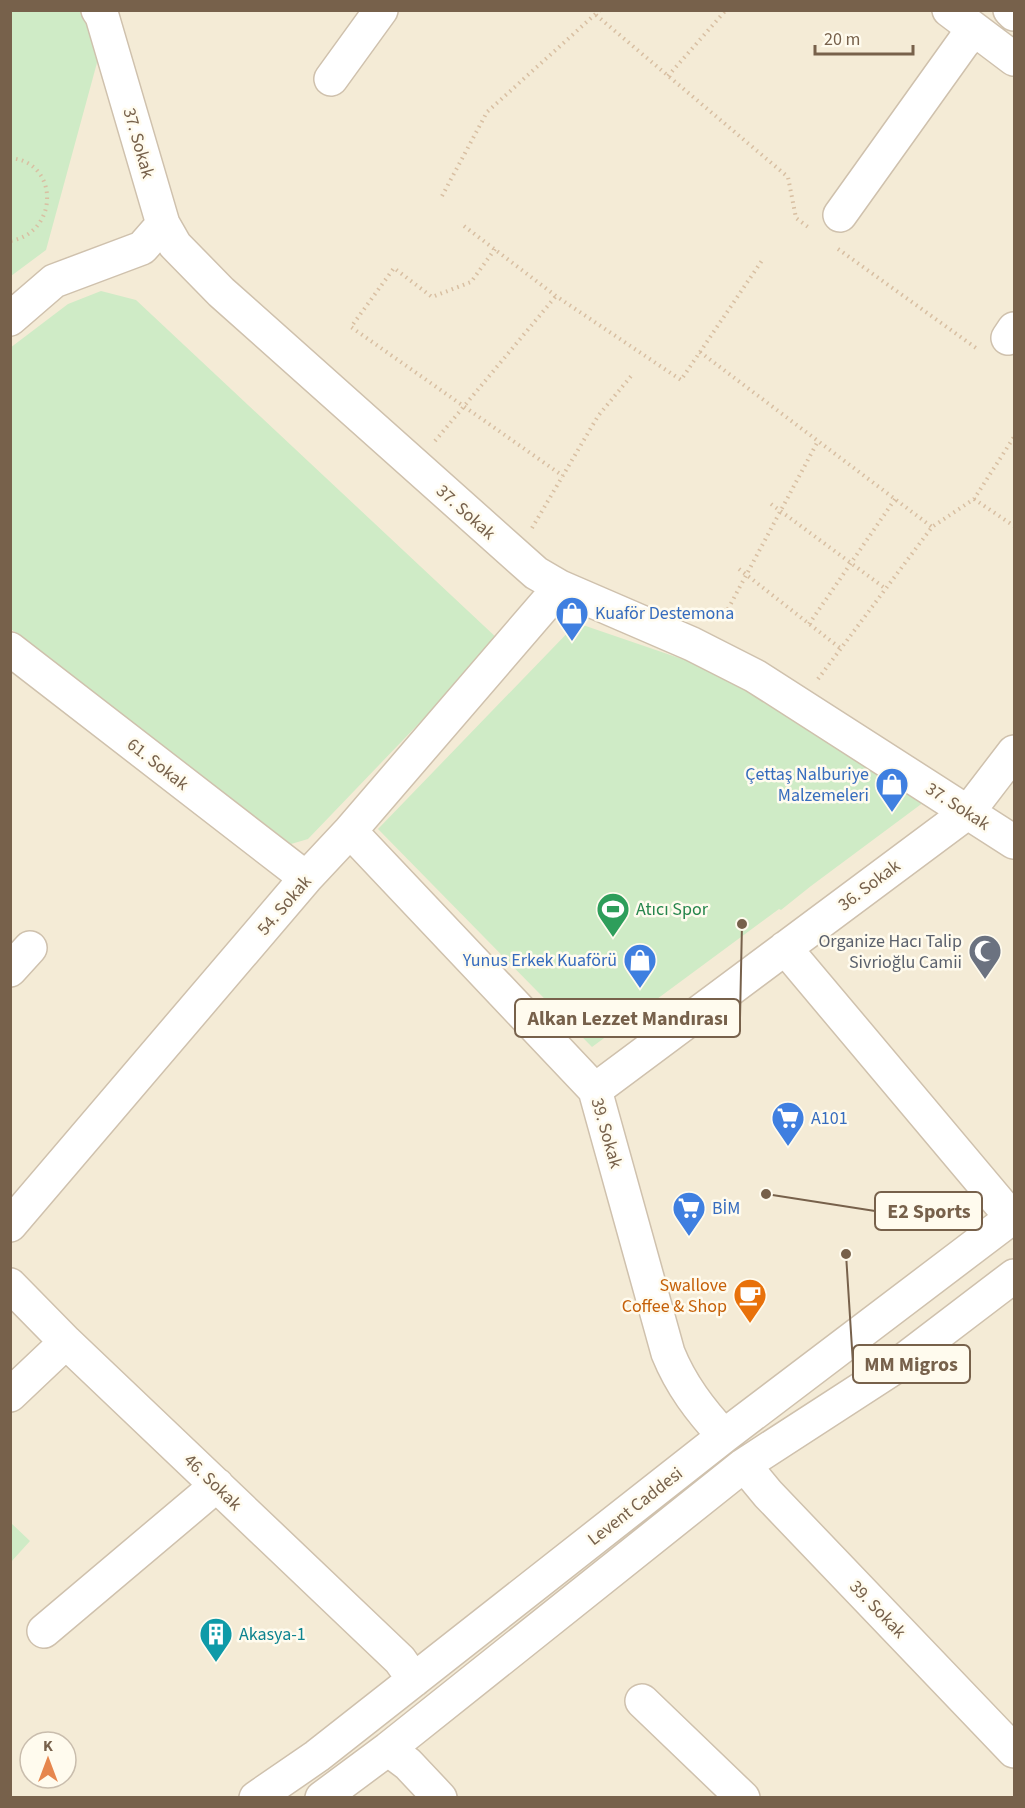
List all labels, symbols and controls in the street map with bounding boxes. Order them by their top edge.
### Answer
scale bar [815,18,912,56]
text: 20 m [824,27,860,52]
street label: 37. Sokak [117,105,160,181]
street label: 37. Sokak [431,479,501,546]
shop icon: Kuaför Destemona [554,595,590,642]
place label: Kuaför Destemona [595,601,734,626]
street label: 61. Sokak [122,732,194,796]
place label: Çettaş Nalburiye Malzemeleri [745,762,869,808]
shop icon: Çettaş Nalburiye Malzemeleri [874,766,910,813]
street label: 37. Sokak [921,776,995,837]
street label: 36. Sokak [833,854,906,917]
street label: 54. Sokak [251,870,318,941]
sports icon: Atıcı Spor [595,891,631,938]
place label: Atıcı Spor [636,897,709,922]
place label: Organize Hacı Talip Sivrioğlu Camii [818,929,962,975]
mosque icon: Organize Hacı Talip Sivrioğlu Camii [967,933,1003,980]
shop icon: Yunus Erkek Kuaförü [622,942,658,989]
place label: Yunus Erkek Kuaförü [462,948,617,973]
callout: Alkan Lezzet Mandırası [515,999,740,1037]
text: Alkan Lezzet Mandırası [527,1005,728,1033]
street label: 39. Sokak [585,1095,628,1171]
supermarket icon: A101 [770,1100,806,1147]
place label: A101 [811,1106,848,1131]
supermarket icon: BİM [671,1190,707,1237]
callout: E2 Sports [875,1192,982,1230]
place label: BİM [712,1196,740,1221]
text: E2 Sports [887,1198,971,1226]
place label: Swallove Coffee & Shop [622,1273,727,1319]
cafe icon: Swallove Coffee & Shop [732,1277,768,1324]
callout: MM Migros [853,1345,970,1383]
text: MM Migros [864,1351,958,1379]
street label: 46. Sokak [178,1448,247,1516]
street label: Levent Caddesi [582,1461,688,1552]
street label: 39. Sokak [844,1575,912,1644]
building icon: Akasya-1 [198,1616,234,1663]
place label: Akasya-1 [239,1622,306,1647]
north arrow [18,1730,78,1790]
text: K [43,1735,53,1757]

